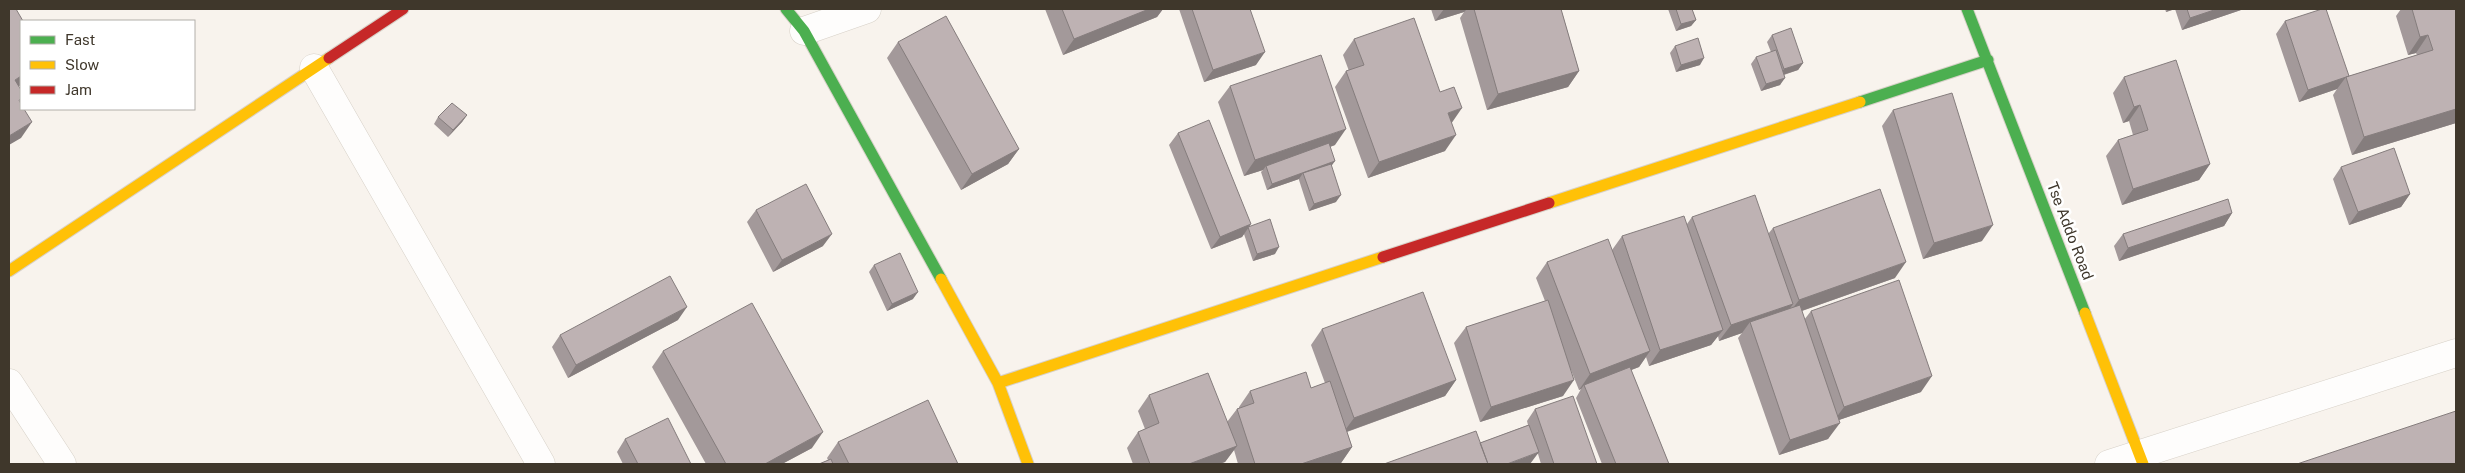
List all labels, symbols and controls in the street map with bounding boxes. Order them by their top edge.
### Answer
legend [20,20,195,110]
text: Fast [65,31,95,48]
text: Slow [65,56,100,73]
text: Jam [65,81,92,98]
street label: Tse Addo Road [2044,179,2097,282]

